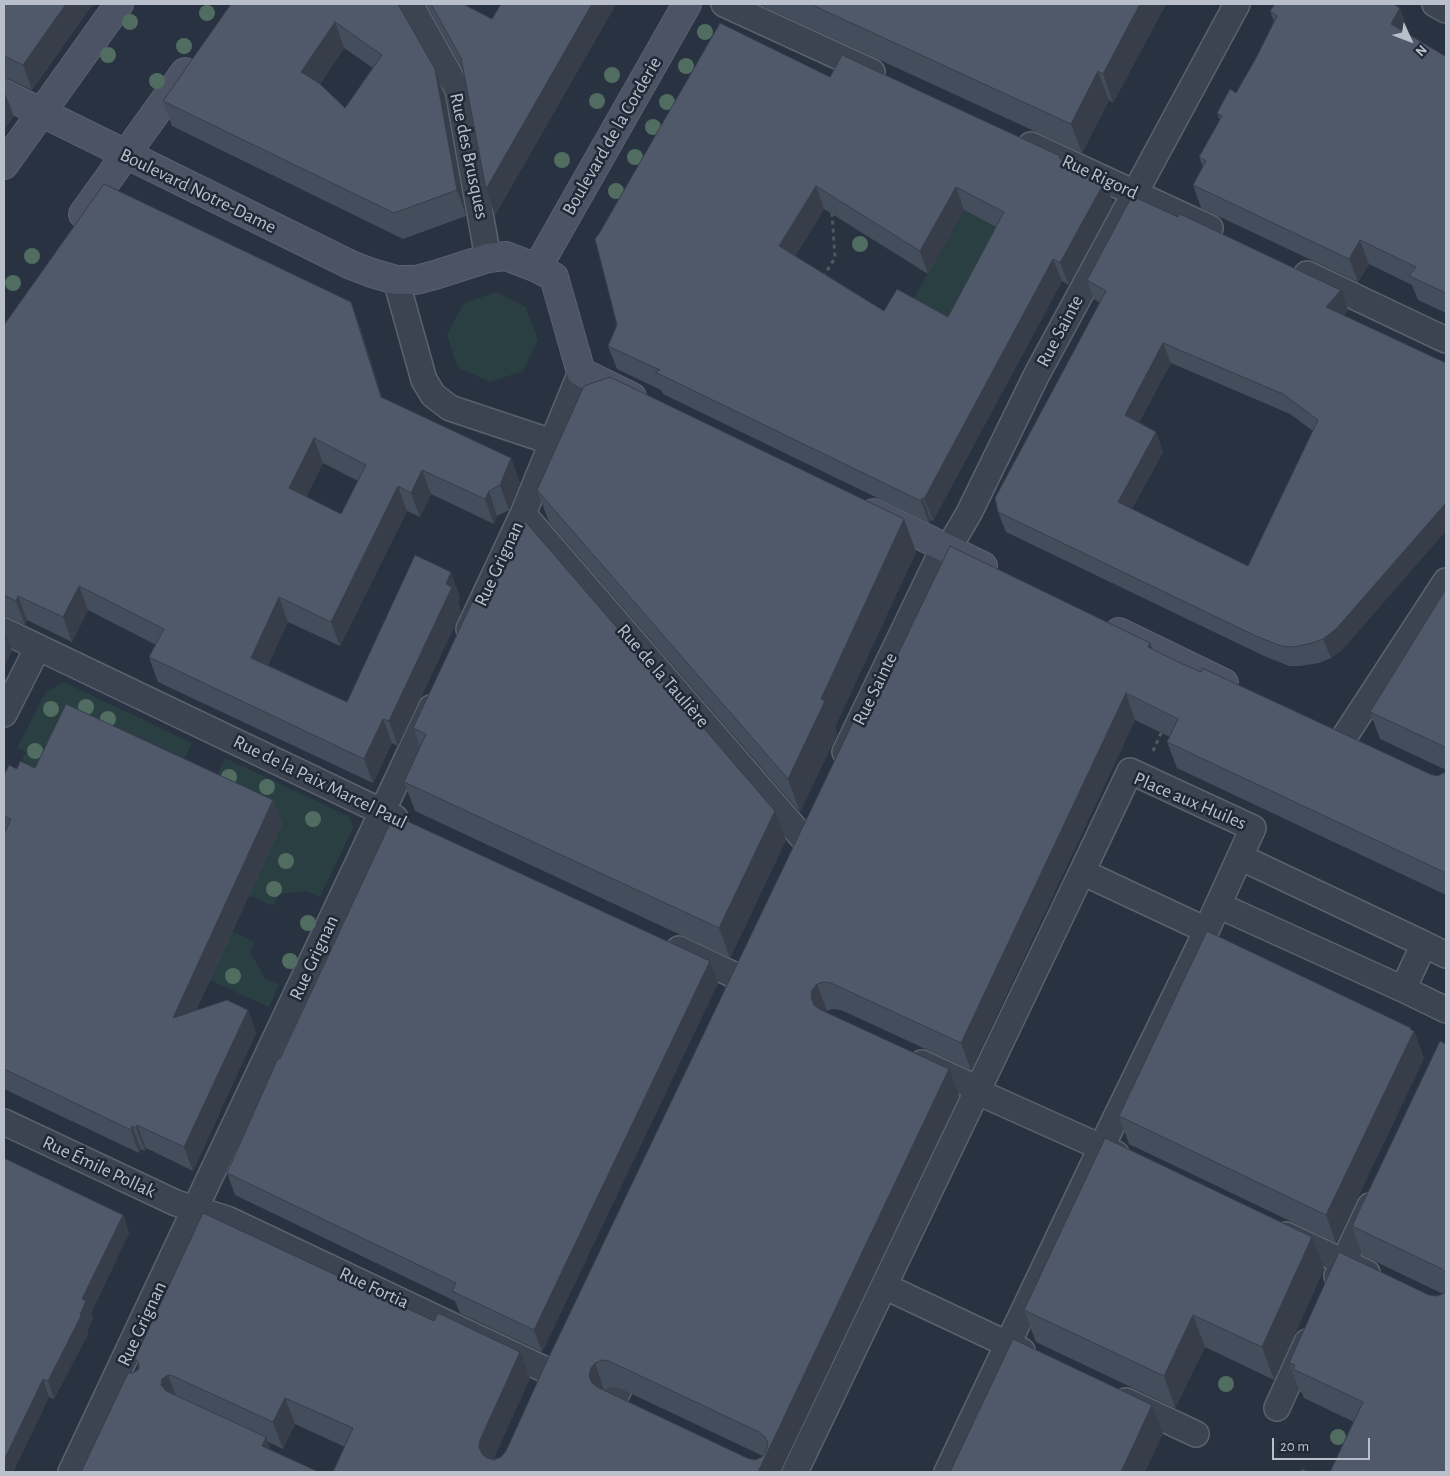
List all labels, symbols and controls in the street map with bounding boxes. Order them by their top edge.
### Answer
north arrow [1385,15,1435,65]
text: N [1413,42,1429,59]
street label: Boulevard de la Corderie [557,53,667,219]
street label: Rue des Brusques [444,91,494,221]
street label: Boulevard Notre-Dame [116,143,280,239]
street label: Rue Rigord [1058,150,1142,204]
street label: Rue Sainte [1032,291,1088,371]
street label: Rue Grignan [469,518,529,610]
street label: Rue de la Taulière [612,620,714,732]
street label: Rue Sainte [848,649,902,729]
street label: Rue de la Paix Marcel Paul [230,730,410,834]
street label: Place aux Huiles [1130,767,1250,835]
street label: Rue Grignan [284,912,344,1004]
street label: Rue Émile Pollak [39,1131,159,1203]
street label: Rue Fortia [336,1262,412,1314]
street label: Rue Grignan [112,1278,172,1370]
scale bar [1275,1428,1372,1460]
text: 20 m [1280,1439,1309,1454]

